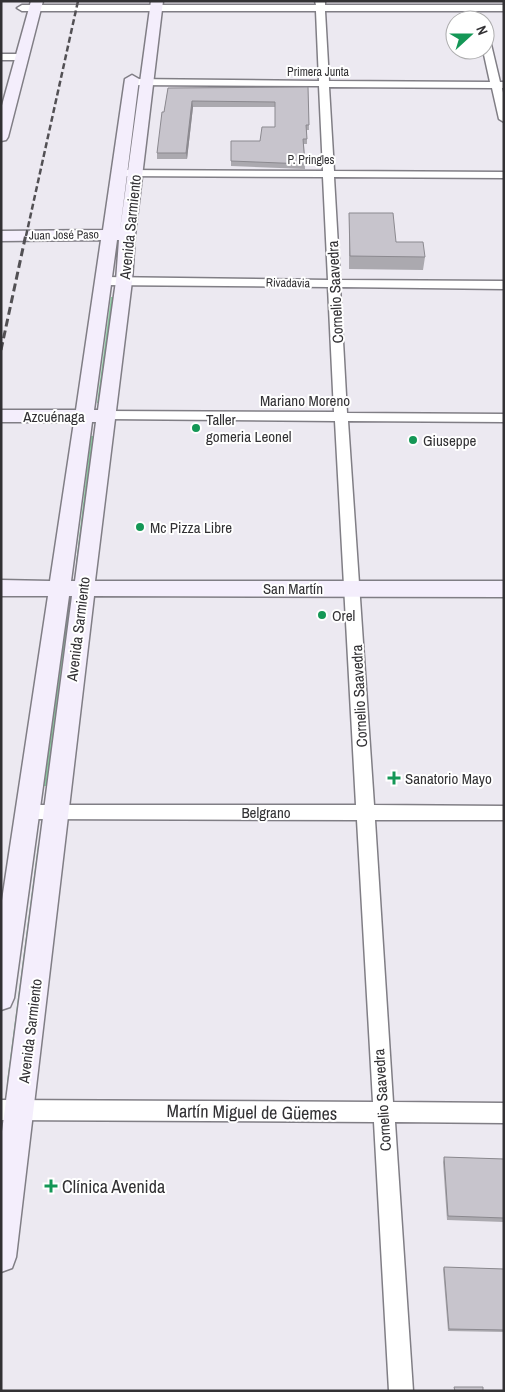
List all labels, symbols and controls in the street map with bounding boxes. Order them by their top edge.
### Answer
north arrow [445,10,495,60]
text: N [472,23,492,37]
street label: Primera Junta [287,64,349,80]
street label: P. Pringles [288,152,335,168]
street label: Avenida Sarmiento [114,173,146,281]
street label: Juan José Paso [29,226,99,244]
street label: Cornelio Saavedra [322,240,348,344]
street label: Rivadavia [266,275,311,291]
street label: Mariano Moreno [260,390,350,411]
street label: Azcuénaga [22,406,85,427]
place label: Taller gomeria Leonel [206,409,291,447]
marker: Taller gomeria Leonel [190,422,202,434]
place label: Giuseppe [423,430,477,451]
marker: Giuseppe [407,434,419,446]
place label: Mc Pizza Libre [150,517,232,538]
marker: Mc Pizza Libre [134,521,146,533]
street label: Avenida Sarmiento [61,575,95,683]
street label: San Martín [263,578,323,599]
place label: Orel [332,605,355,626]
marker: Orel [316,609,328,621]
street label: Cornelio Saavedra [346,644,372,748]
place label: Sanatorio Mayo [405,768,492,789]
marker: Sanatorio Mayo [387,771,401,785]
street label: Belgrano [241,802,291,823]
street label: Avenida Sarmiento [13,977,47,1085]
street label: Cornelio Saavedra [368,1048,396,1152]
street label: Martín Miguel de Güemes [166,1098,338,1126]
place label: Clínica Avenida [62,1174,165,1199]
marker: Clínica Avenida [44,1179,58,1193]

